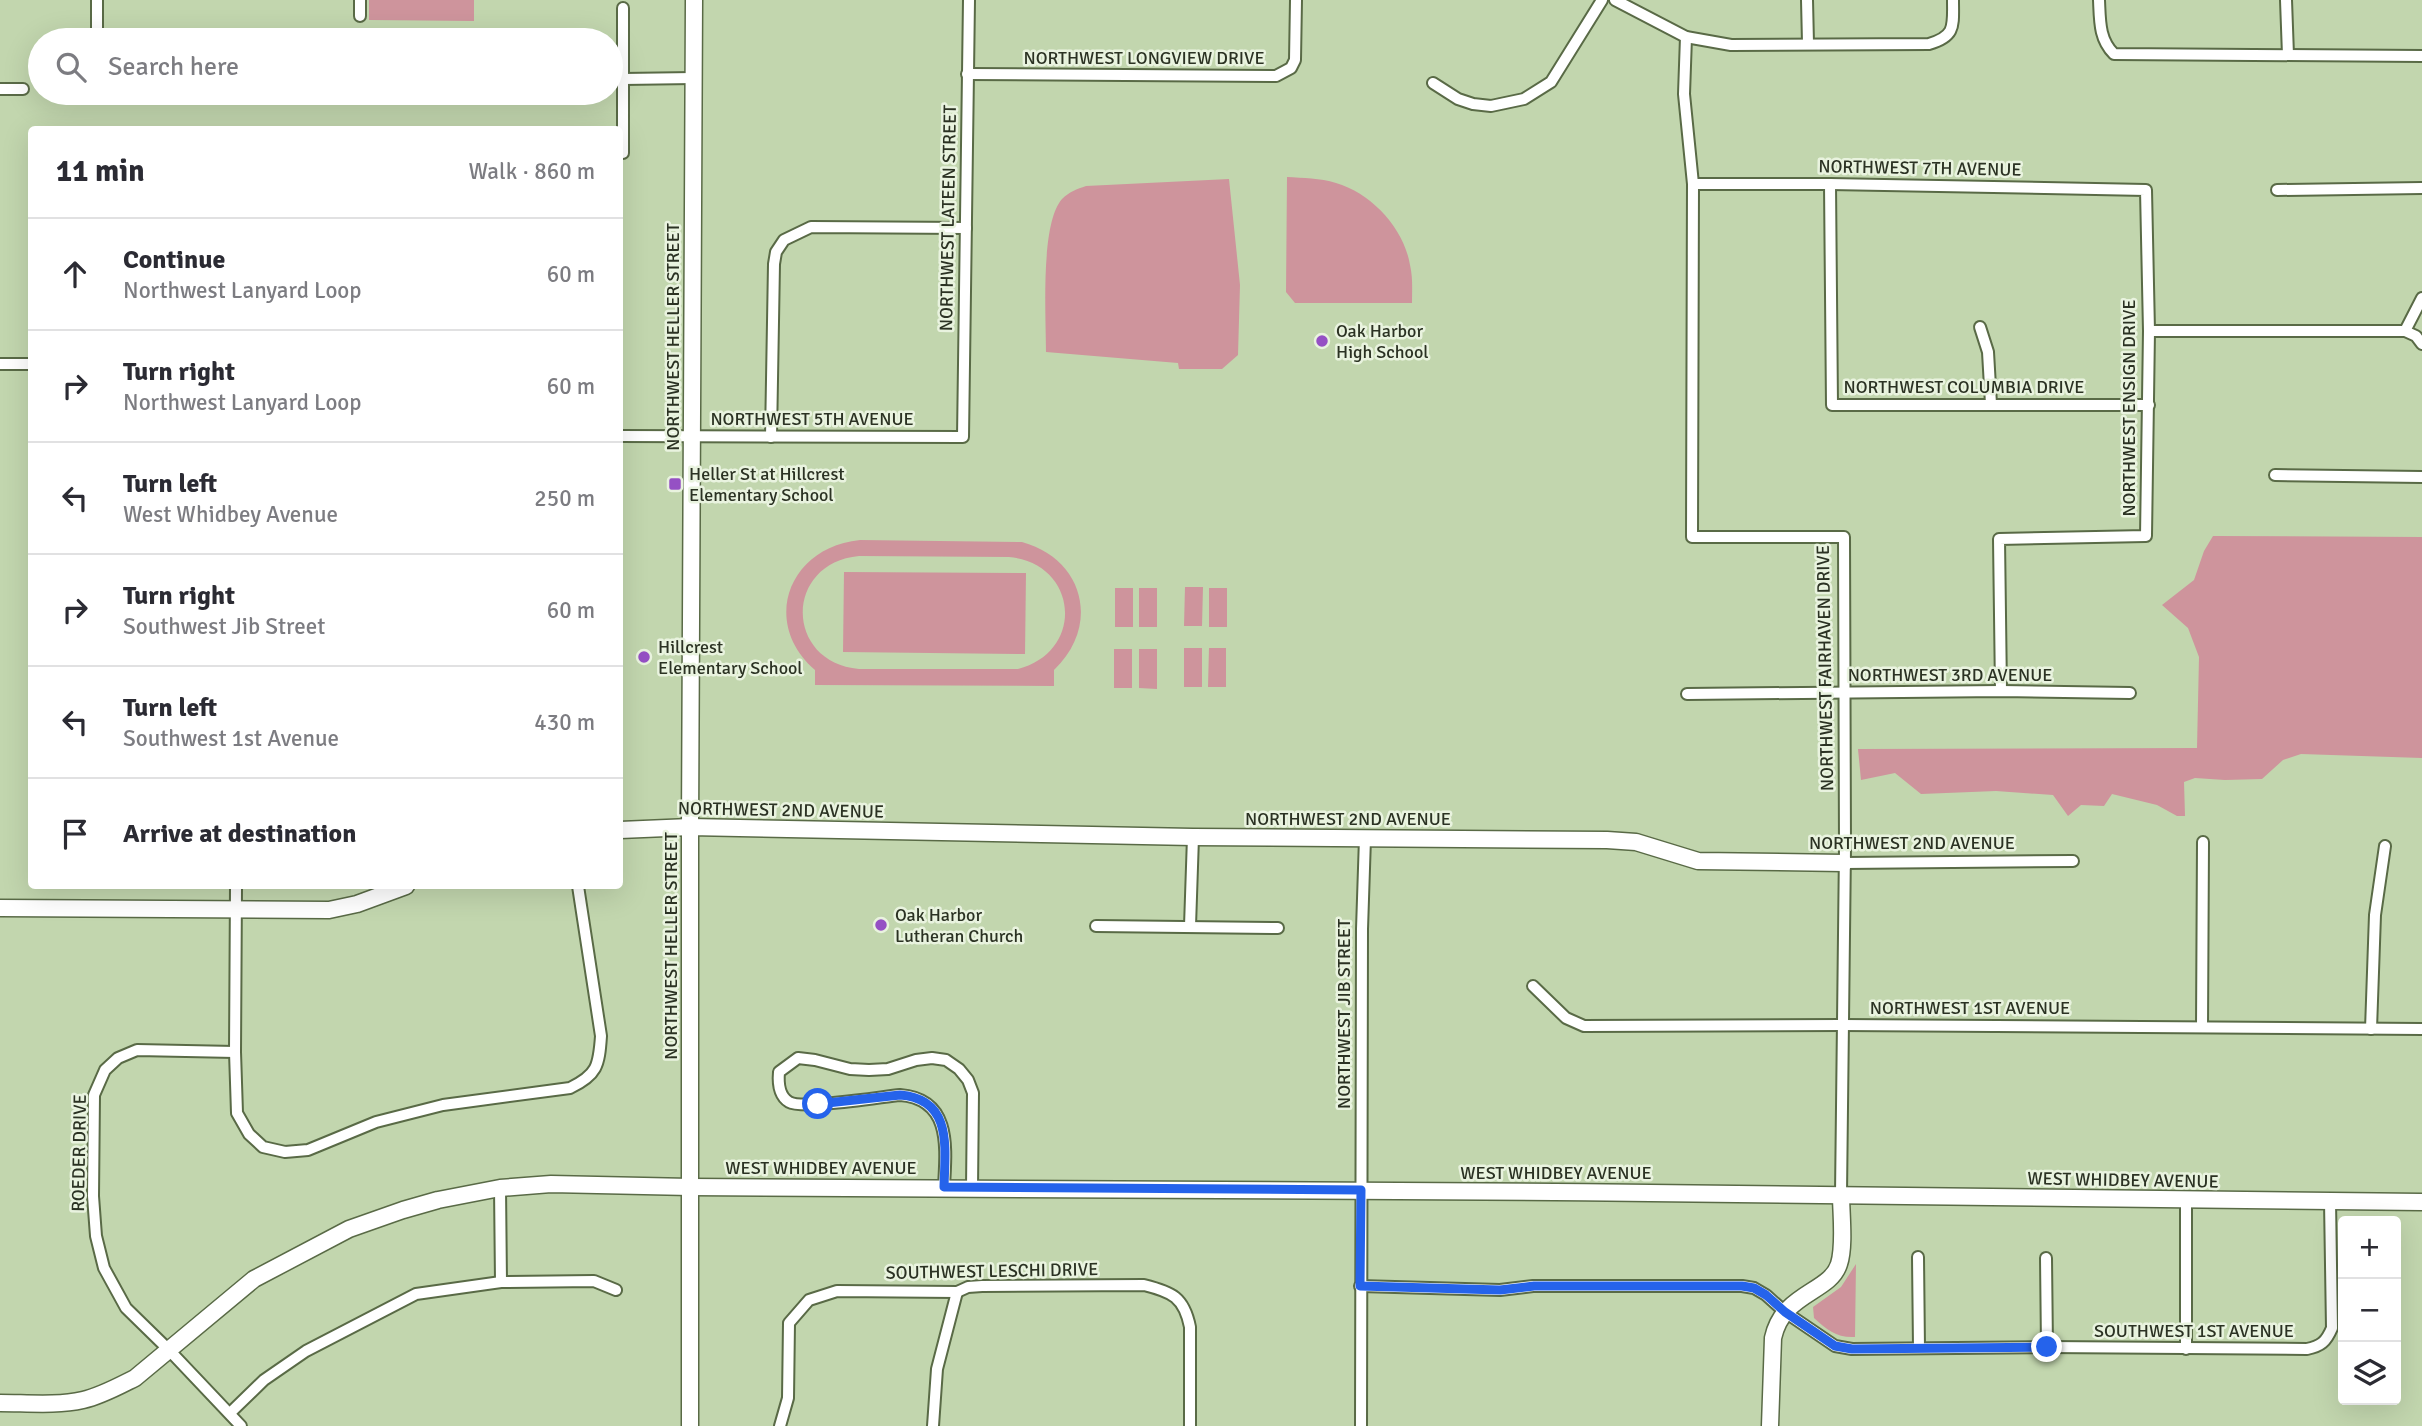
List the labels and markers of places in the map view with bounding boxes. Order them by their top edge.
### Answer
place label: Oak Harbor High School [1336,320,1429,363]
marker: Oak Harbor High School [1314,333,1330,349]
place label: Heller St at Hillcrest Elementary School [689,463,845,506]
marker: Heller St at Hillcrest Elementary School [667,476,683,492]
place label: Hillcrest Elementary School [658,636,803,679]
marker: Hillcrest Elementary School [636,649,652,665]
place label: Oak Harbor Lutheran Church [895,904,1023,947]
marker: Oak Harbor Lutheran Church [873,917,889,933]

